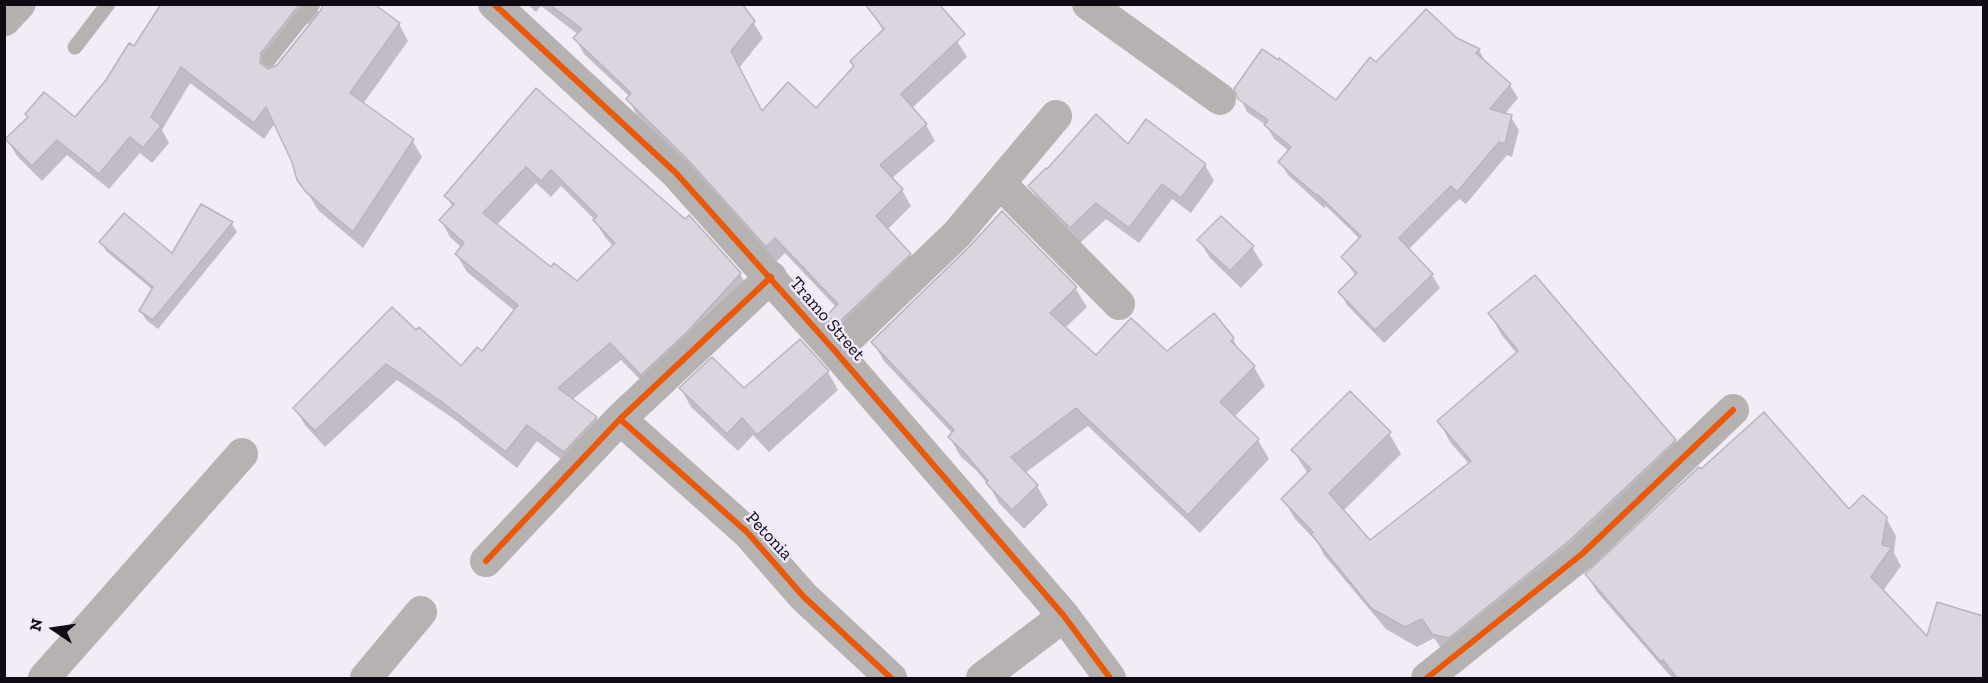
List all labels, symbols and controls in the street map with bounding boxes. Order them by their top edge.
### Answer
street label: Tramo Street [785,273,869,365]
street label: Petonia [741,507,797,565]
north arrow [24,599,84,659]
text: N [25,617,47,633]

